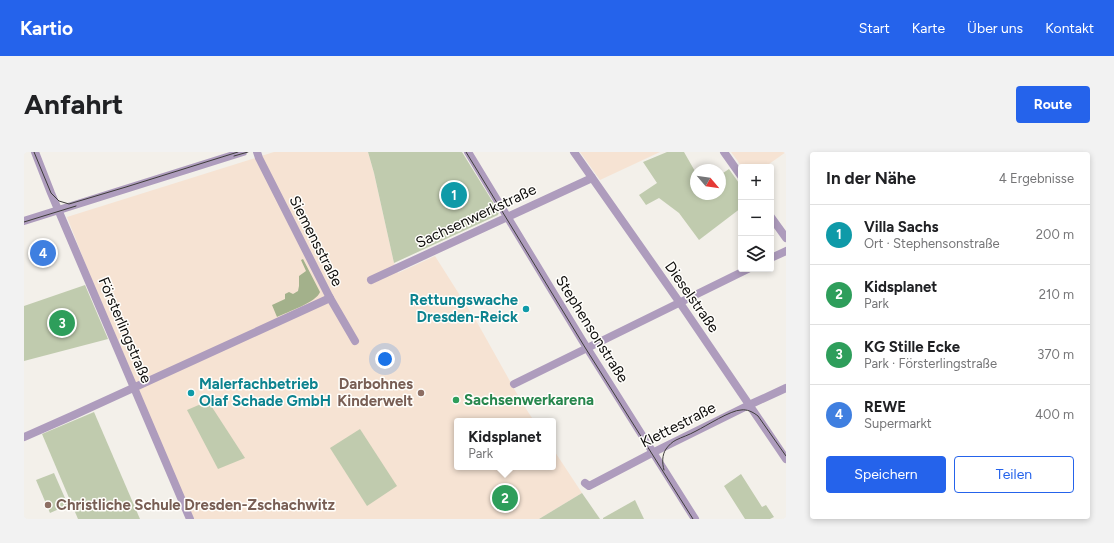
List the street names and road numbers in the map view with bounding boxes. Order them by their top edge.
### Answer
street label: Sachsenwerkstraße [413,180,539,252]
street label: Siemensstraße [285,193,347,289]
street label: Dieselstraße [661,258,723,336]
street label: Stephensonstraße [552,272,632,386]
street label: Försterlingstraße [95,274,155,386]
street label: Klettestraße [637,398,719,452]

